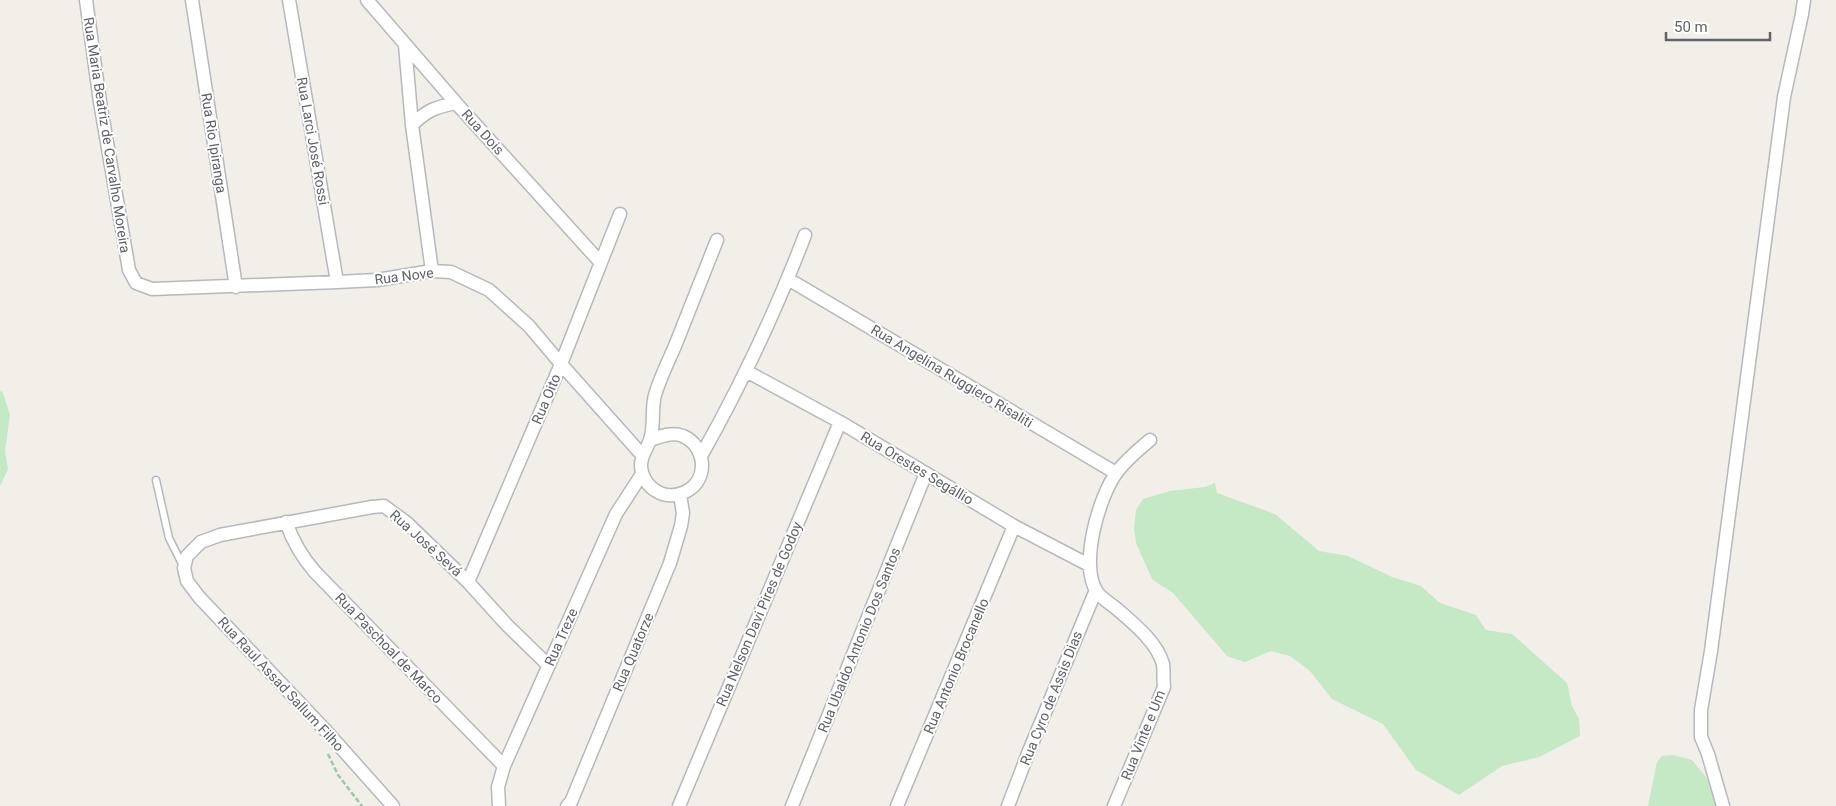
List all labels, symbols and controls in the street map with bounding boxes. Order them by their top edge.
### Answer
scale bar [1666,10,1770,42]
street label: Rua Maria Beatriz de Carvalho Moreira [80,16,134,254]
text: 50 m [1674,18,1708,36]
street label: Rua Larci José Rossi [294,76,332,206]
street label: Rua Rio Ipiranga [198,92,230,194]
street label: Rua Dois [459,106,507,158]
street label: Rua Nove [374,264,434,288]
street label: Rua Angelina Ruggiero Risaliti [868,321,1036,431]
street label: Rua Oito [528,372,564,426]
street label: Rua Orestes Segállio [858,428,976,508]
street label: Rua José Sevá [387,507,465,579]
street label: Rua Nelson Davi Pires de Godoy [713,519,805,709]
street label: Rua Ubaldo Antonio Dos Santos [815,545,903,735]
street label: Rua Paschoal de Marco [332,590,446,706]
street label: Rua Antonio Brocanello [920,596,992,736]
street label: Rua Treze [541,606,581,668]
street label: Rua Quatorze [609,610,657,694]
street label: Rua Raul Assad Sallum Filho [215,614,347,754]
street label: Rua Cyro de Assis Dias [1017,629,1085,767]
street label: Rua Vinte e Um [1118,688,1168,782]

